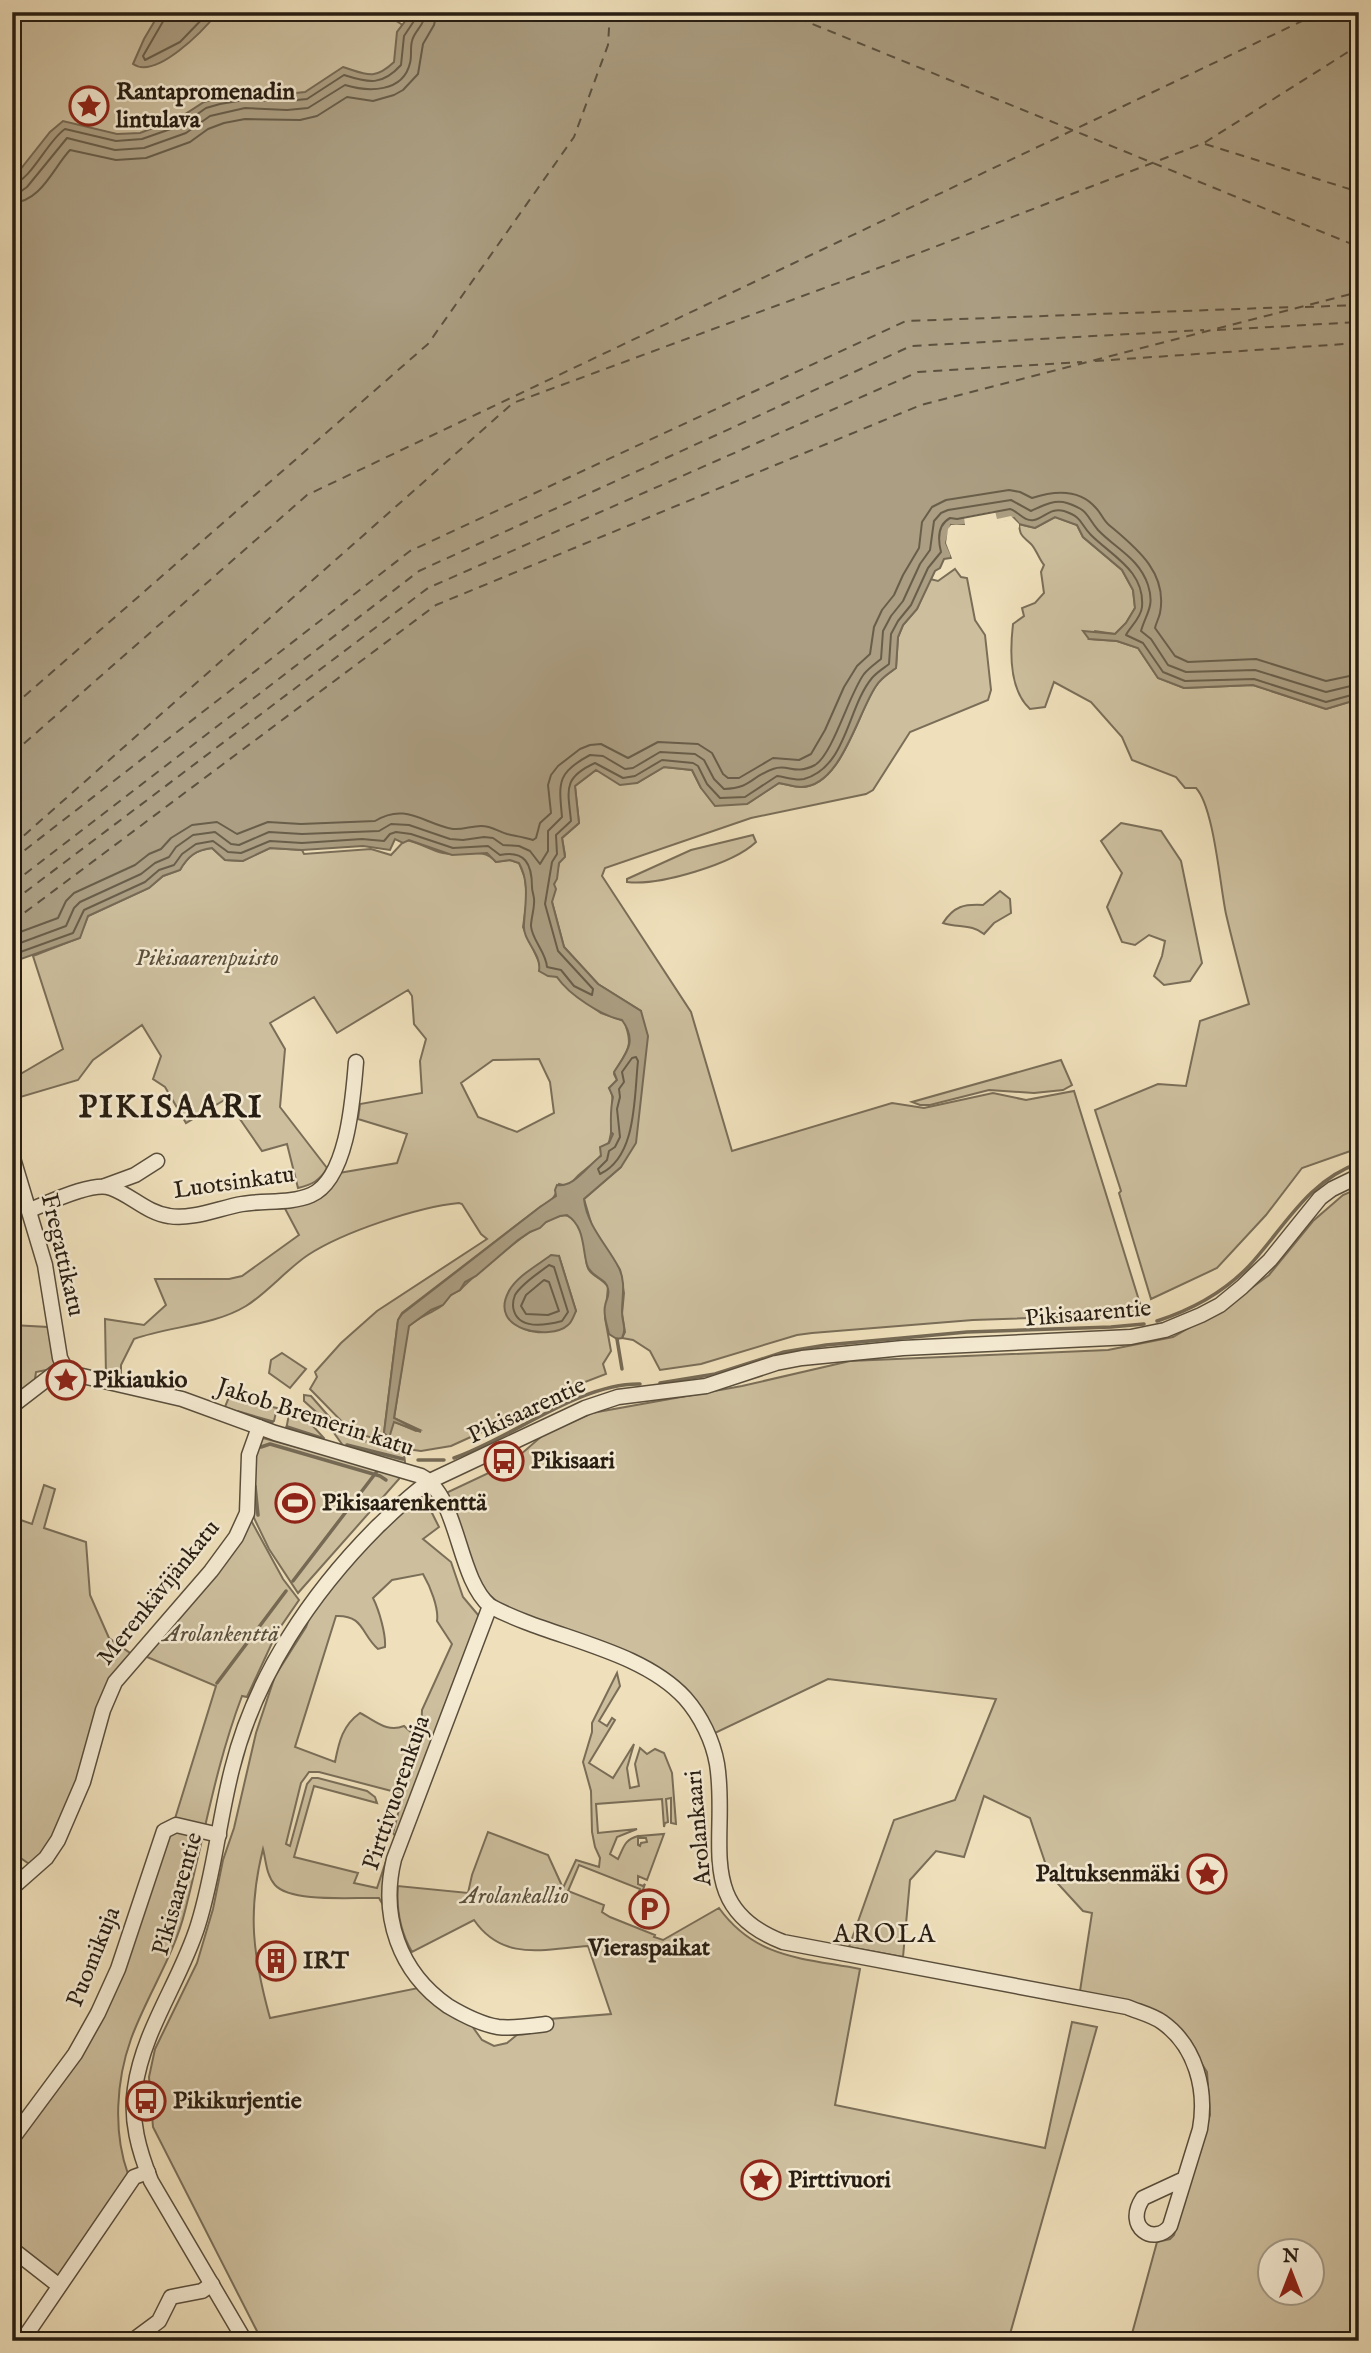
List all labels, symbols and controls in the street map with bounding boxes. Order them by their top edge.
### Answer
place label: Rantapromenadin lintulava [115,77,295,136]
place icon: Rantapromenadin lintulava [68,85,110,127]
park label: Pikisaarenpuisto [135,943,279,974]
district label: PIKISAARI [79,1088,263,1129]
street label: Luotsinkatu [171,1159,297,1207]
street label: Fregattikatu [33,1191,91,1319]
street label: Pikisaarentie [1023,1293,1153,1335]
place icon: Pikiaukio [45,1359,87,1401]
place label: Pikiaukio [93,1365,188,1396]
street label: Pikisaarentie [463,1370,591,1452]
street label: Jakob Bremerin katu [210,1371,418,1464]
bus stop icon: Pikisaari [483,1440,525,1482]
place label: Pikisaari [531,1446,616,1477]
sports icon: Pikisaarenkenttä [274,1482,316,1524]
place label: Pikisaarenkenttä [322,1488,487,1519]
street label: Merenkävijänkatu [91,1514,227,1672]
park label: Arolankenttä [160,1619,280,1650]
street label: Pirttivuorenkuja [356,1711,438,1875]
street label: Arolankaari [678,1769,720,1888]
street label: Pikisaarentie [146,1829,210,1959]
place icon: Paltuksenmäki [1186,1853,1228,1895]
place label: Paltuksenmäki [1035,1859,1181,1890]
park label: Arolankallio [458,1881,569,1912]
parking icon: Vieraspaikat [628,1888,670,1930]
street label: Puomikuja [60,1902,128,2012]
district label: AROLA [832,1918,937,1951]
place label: Vieraspaikat [587,1933,711,1964]
building icon: IRT [255,1940,297,1982]
place label: IRT [303,1946,349,1977]
bus stop icon: Pikikurjentie [125,2080,167,2122]
place label: Pikikurjentie [173,2086,302,2117]
place icon: Pirttivuori [740,2159,782,2201]
place label: Pirttivuori [788,2165,892,2196]
north arrow [1256,2238,1326,2308]
text: N [1282,2245,1300,2269]

